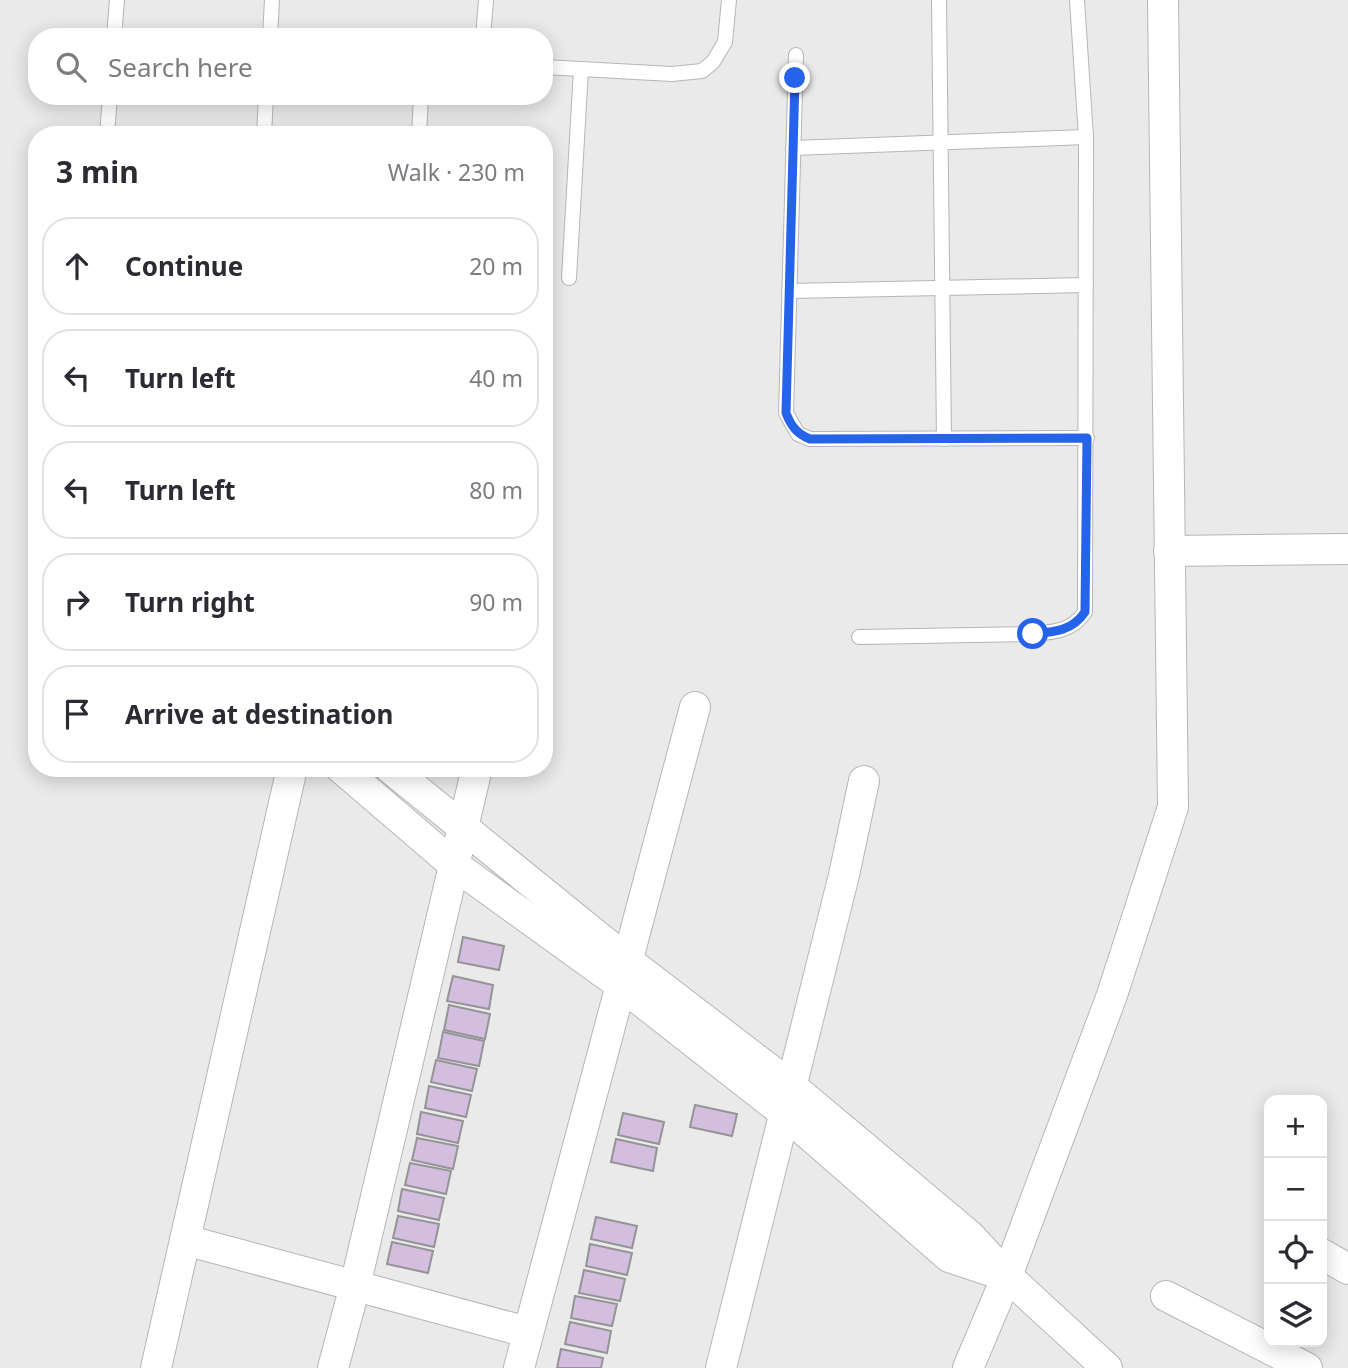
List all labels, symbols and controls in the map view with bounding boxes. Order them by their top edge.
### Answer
search box [28,28,553,105]
icon: search [52,48,90,86]
text: Search here [108,49,253,85]
route end [779,62,810,93]
text: 3 min [56,151,139,192]
text: Walk · 230 m [388,156,525,188]
icon: ahead [58,247,96,285]
text: Continue [125,248,243,284]
text: 20 m [469,250,523,282]
icon: left [58,359,96,397]
text: Turn left [125,360,236,396]
text: 40 m [469,362,523,394]
icon: left [58,471,96,509]
text: Turn left [125,472,236,508]
text: 80 m [469,474,523,506]
icon: right [58,583,96,621]
text: Turn right [125,584,255,620]
text: 90 m [469,586,523,618]
route start [1017,618,1048,649]
icon: arrive [58,695,96,733]
text: Arrive at destination [125,696,394,732]
map controls [1264,1095,1327,1347]
button: + [1264,1095,1327,1158]
button: − [1264,1158,1327,1221]
button: locate [1264,1221,1327,1284]
button: layers [1264,1284,1327,1347]

